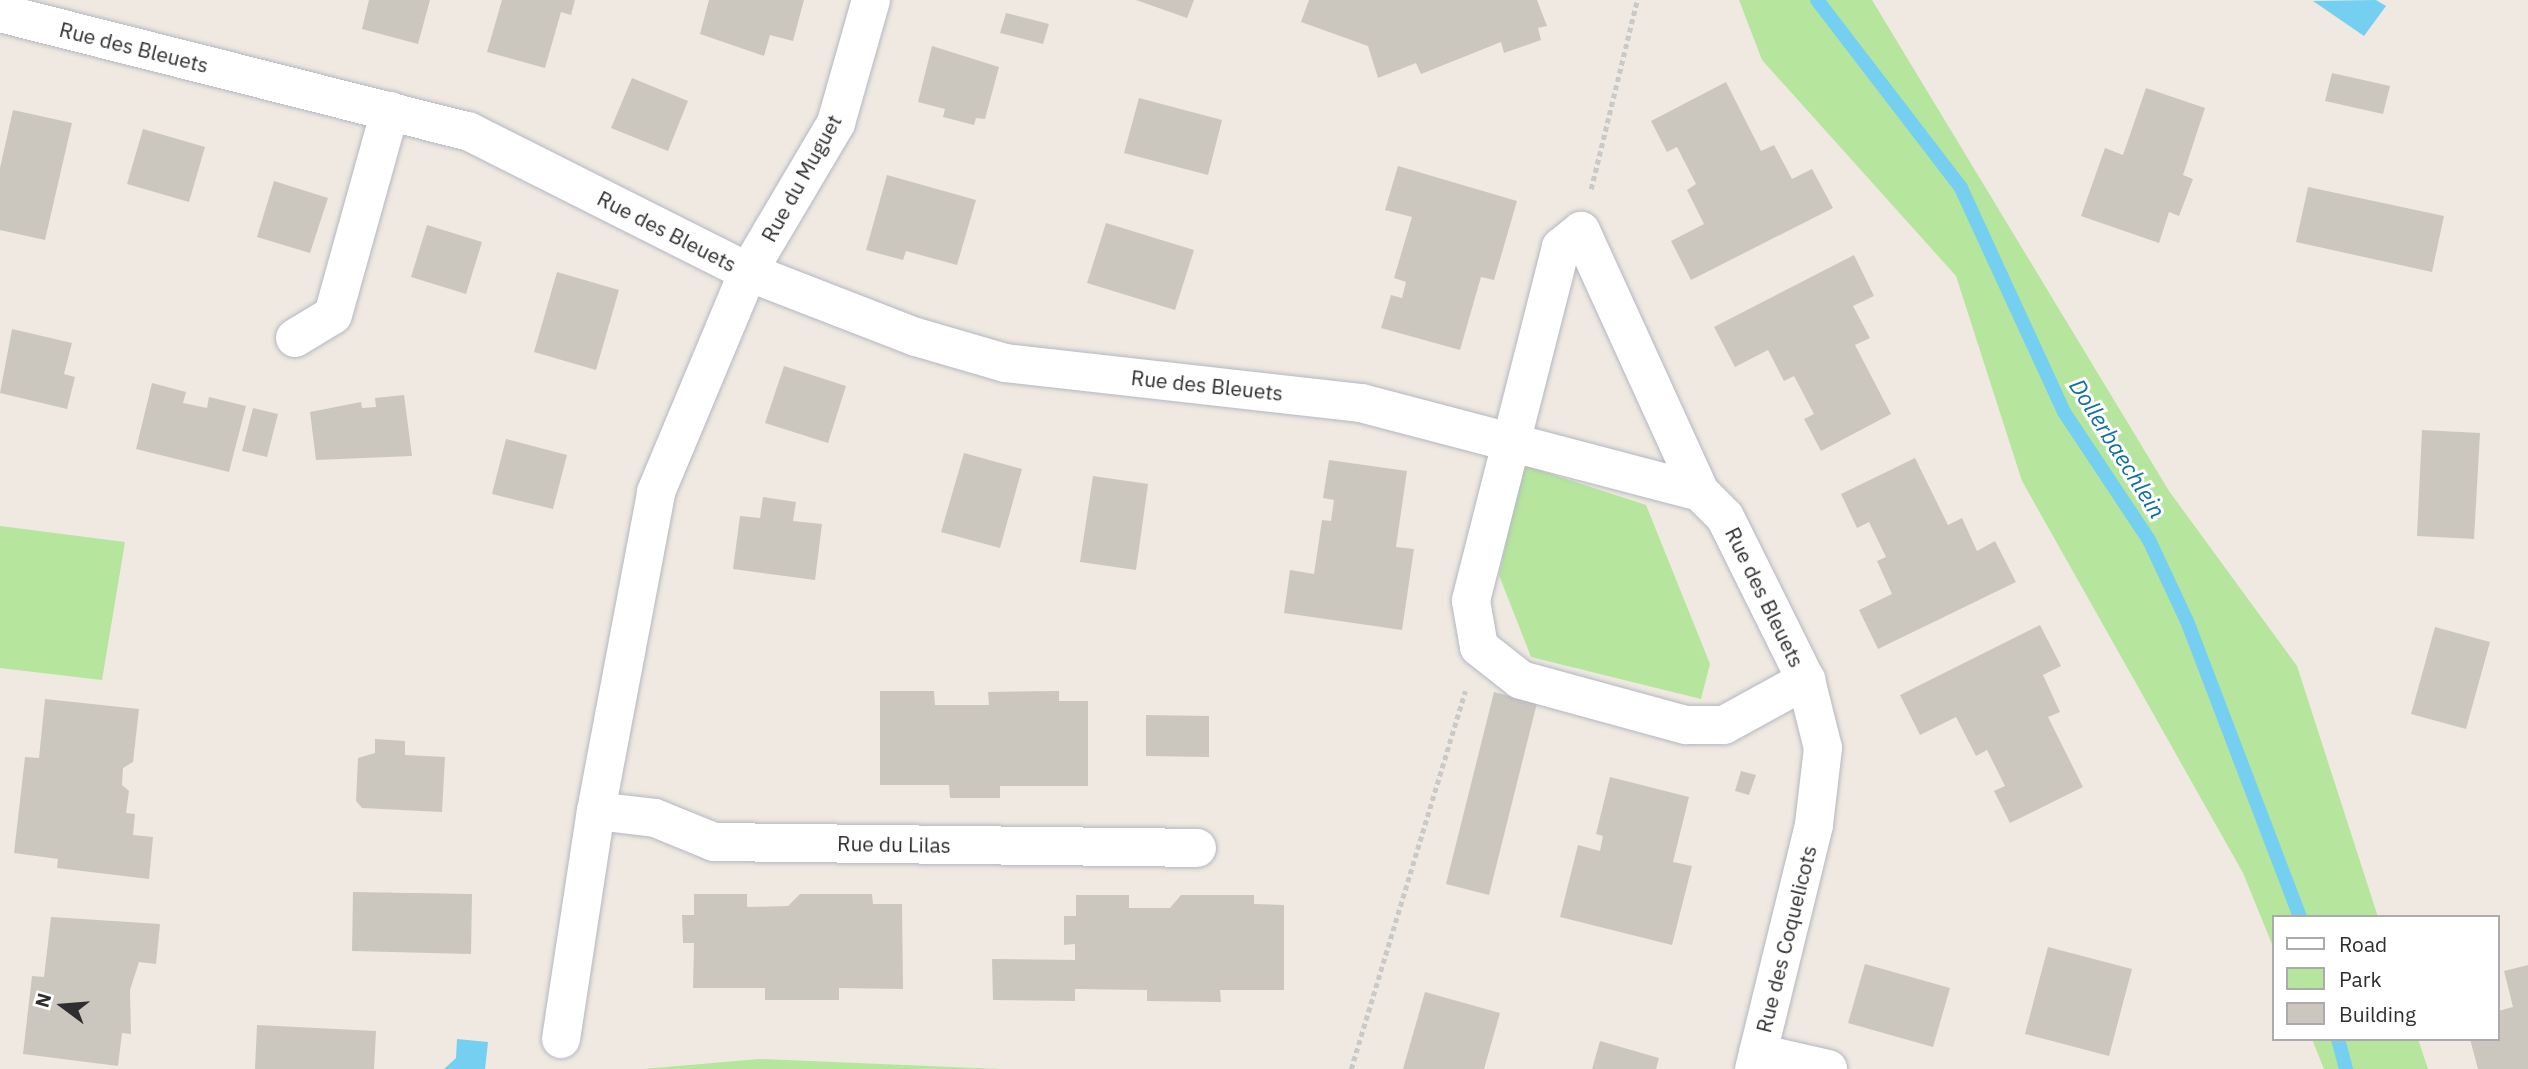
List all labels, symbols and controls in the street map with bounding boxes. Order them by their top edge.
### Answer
street label: Rue des Bleuets [57,16,211,78]
street label: Rue du Muguet [756,110,846,246]
street label: Rue des Bleuets [593,185,741,277]
street label: Rue des Bleuets [1130,364,1284,406]
water label: Dollerbaechlein [2064,373,2172,523]
street label: Rue des Bleuets [1720,523,1810,671]
street label: Rue du Lilas [837,830,951,858]
street label: Rue des Coquelicots [1751,843,1821,1035]
legend [2272,915,2500,1041]
text: Road [2339,930,2387,958]
text: Park [2339,965,2382,993]
north arrow [28,971,98,1041]
text: N [29,990,56,1010]
text: Building [2339,1000,2416,1028]

